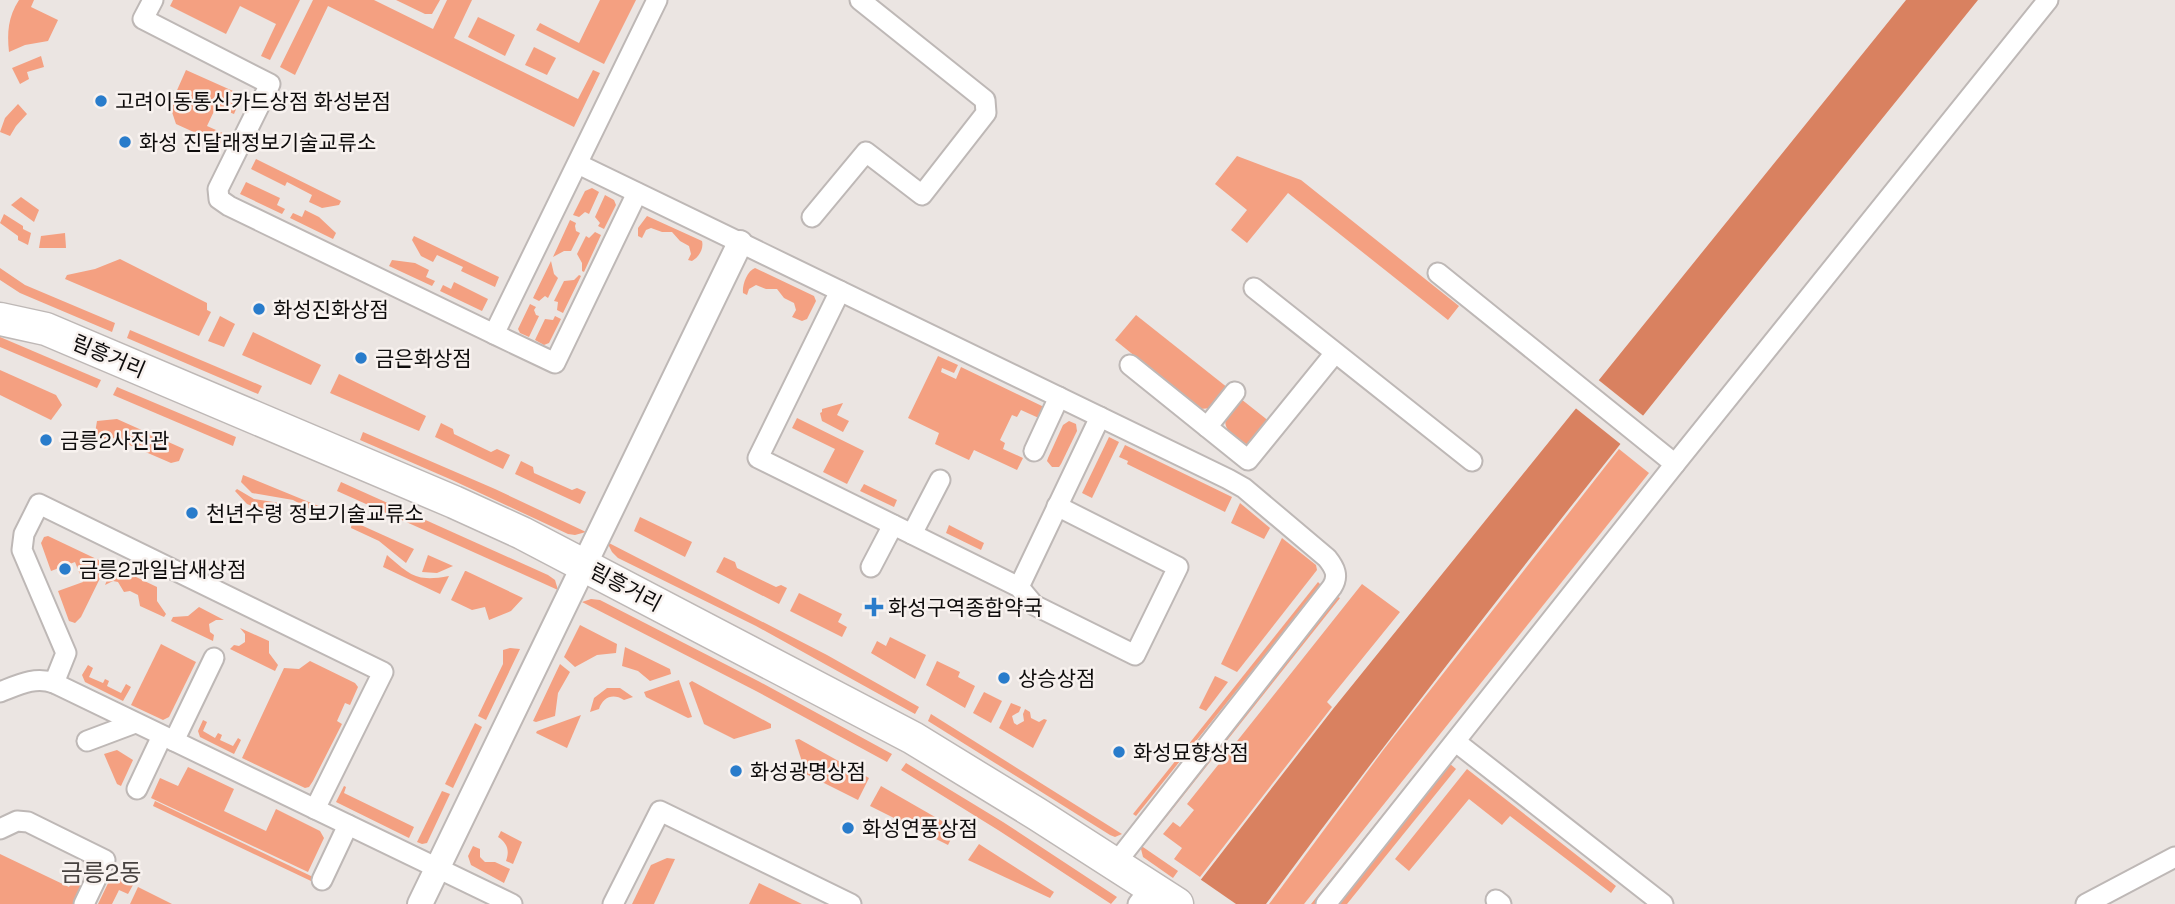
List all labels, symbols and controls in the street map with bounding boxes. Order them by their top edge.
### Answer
place label: 고려이동통신카드상점 화성분점 [115,88,391,115]
marker: 고려이동통신카드상점 화성분점 [93,93,109,109]
place label: 화성 진달래정보기술교류소 [139,129,376,156]
marker: 화성 진달래정보기술교류소 [117,134,133,150]
place label: 화성진화상점 [273,296,389,323]
marker: 화성진화상점 [251,301,267,317]
street label: 림흥거리 [68,328,150,384]
place label: 금은화상점 [375,345,472,372]
marker: 금은화상점 [353,350,369,366]
place label: 금릉2사진관 [60,427,169,454]
marker: 금릉2사진관 [38,432,54,448]
place label: 천년수령 정보기술교류소 [206,500,424,527]
marker: 천년수령 정보기술교류소 [184,505,200,521]
place label: 금릉2과일남새상점 [79,556,246,583]
street label: 림흥거리 [586,557,666,617]
marker: 금릉2과일남새상점 [57,561,73,577]
place label: 화성구역종합약국 [888,594,1043,621]
marker: 화성구역종합약국 [866,599,882,615]
place label: 상승상점 [1018,665,1095,692]
marker: 상승상점 [996,670,1012,686]
place label: 화성묘향상점 [1133,739,1249,766]
marker: 화성묘향상점 [1111,744,1127,760]
place label: 화성광명상점 [750,758,866,785]
marker: 화성광명상점 [728,763,744,779]
place label: 화성연풍상점 [862,815,978,842]
marker: 화성연풍상점 [840,820,856,836]
district label: 금릉2동 [61,857,141,888]

